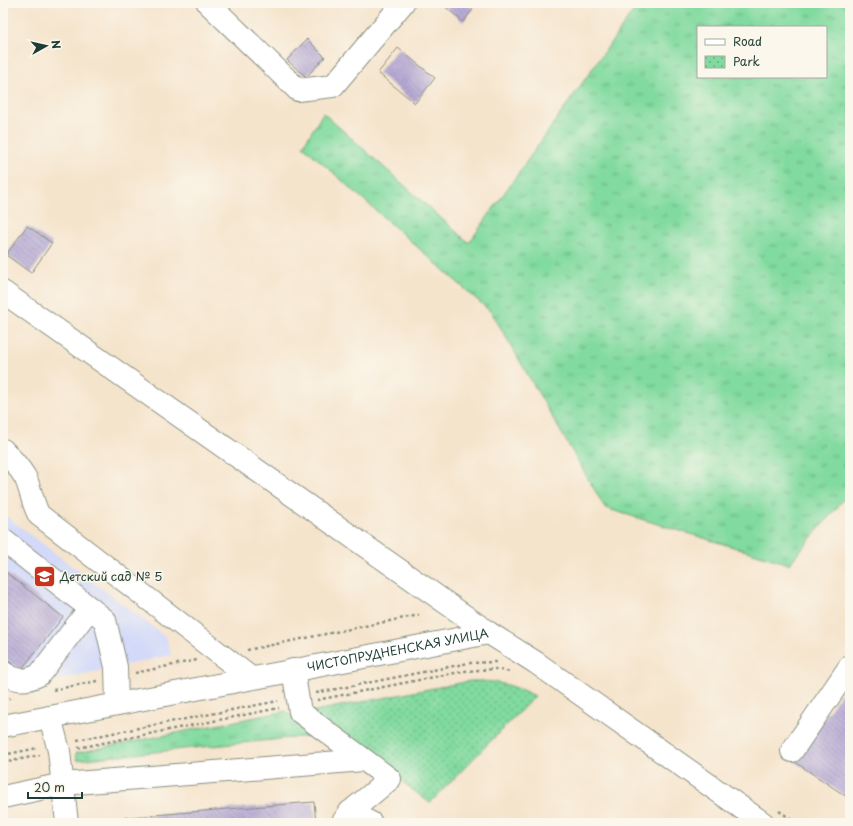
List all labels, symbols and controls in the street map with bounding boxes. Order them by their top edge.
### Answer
north arrow [26,26,66,66]
legend [697,26,827,78]
text: Road [733,32,762,50]
text: N [47,39,65,50]
text: Park [733,52,760,70]
school or university icon: Детский сад № 5 [32,564,58,590]
place label: Детский сад № 5 [59,567,162,585]
street label: ЧИСТОПРУДНЕНСКАЯ УЛИЦА [305,623,490,676]
scale bar [28,774,82,800]
text: 20 m [34,778,65,796]

